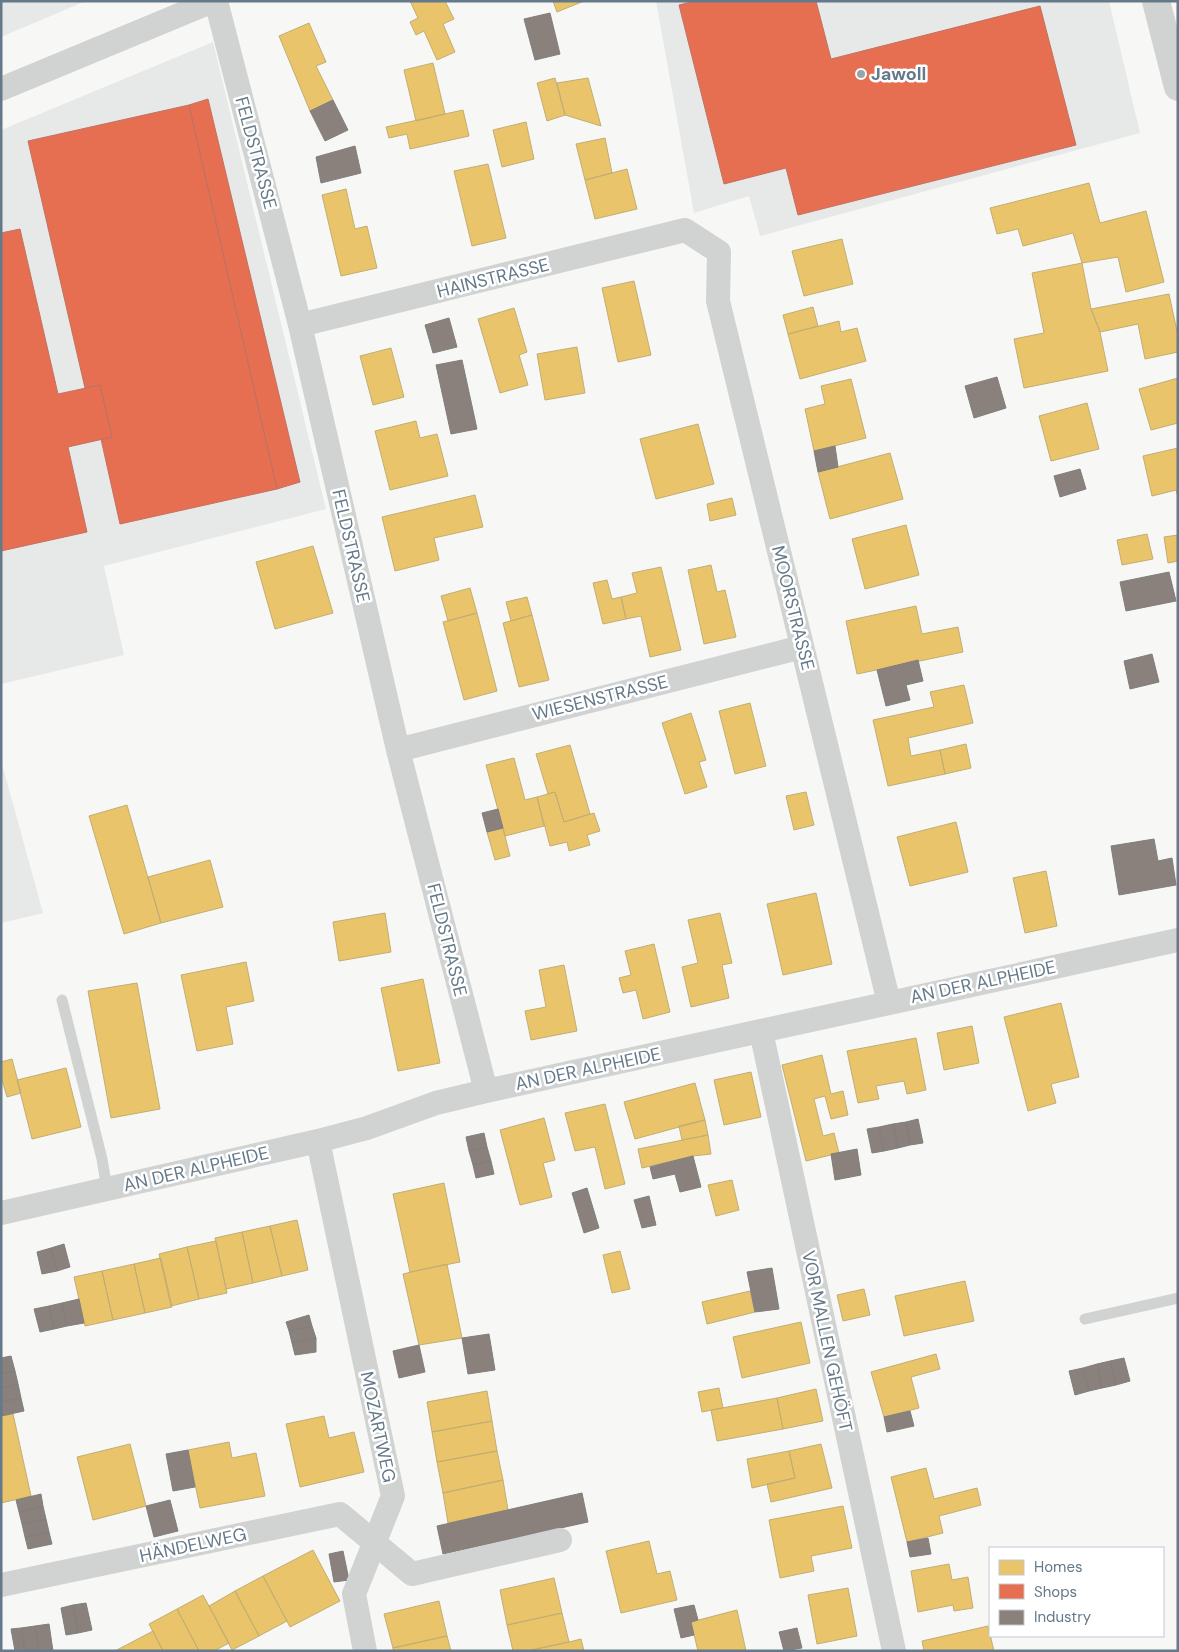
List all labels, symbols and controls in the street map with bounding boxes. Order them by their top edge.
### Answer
place label: Jawoll [871,62,926,86]
marker: Jawoll [855,68,867,80]
street label: FELDSTRASSE [229,94,283,212]
street label: HAINSTRASSE [434,252,552,304]
street label: FELDSTRASSE [326,487,376,605]
street label: MOORSTRASSE [766,543,820,673]
street label: WIESENSTRASSE [530,670,670,726]
street label: FELDSTRASSE [421,881,473,999]
street label: AN DER ALPHEIDE [908,955,1058,1009]
street label: AN DER ALPHEIDE [513,1042,663,1096]
street label: AN DER ALPHEIDE [121,1141,271,1197]
street label: VOR MALLEN GEHÖFT [796,1248,858,1434]
street label: MOZARTWEG [355,1369,401,1485]
street label: HÄNDELWEG [137,1522,249,1568]
legend [989,1547,1164,1637]
text: Homes [1034,1557,1083,1577]
text: Shops [1034,1582,1077,1602]
text: Industry [1034,1607,1092,1627]

